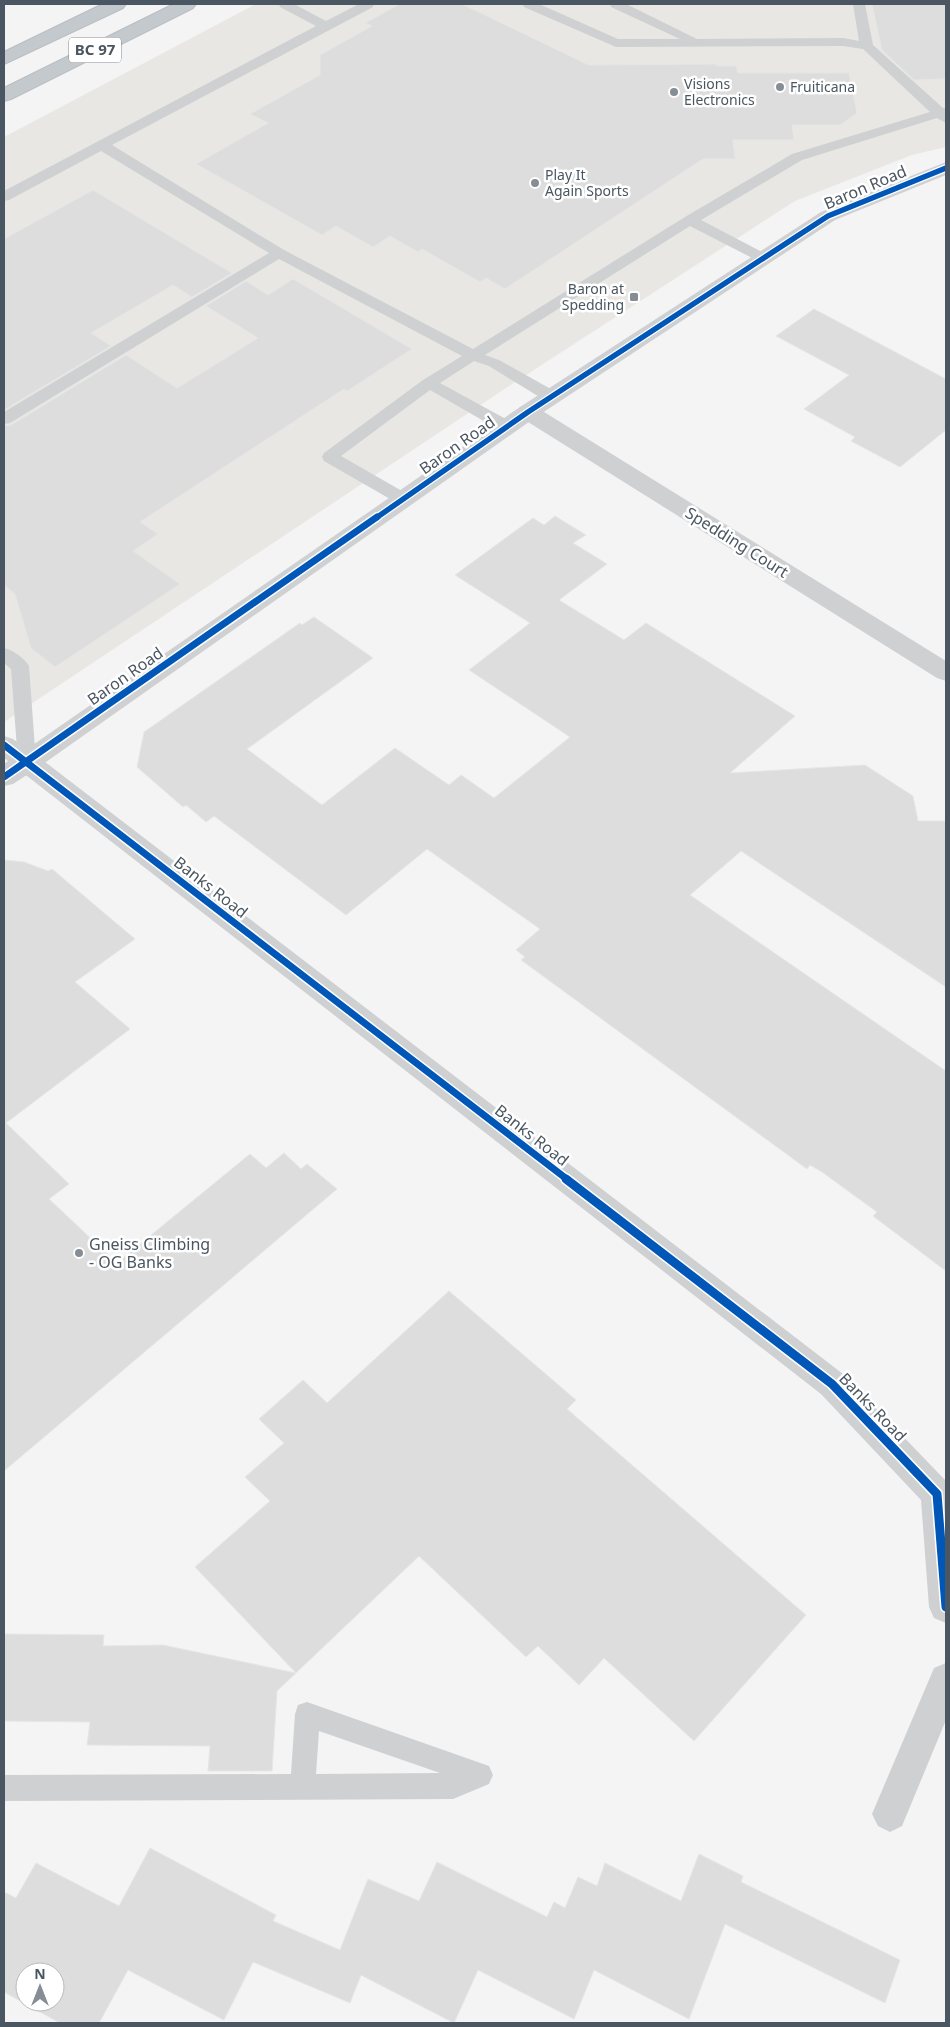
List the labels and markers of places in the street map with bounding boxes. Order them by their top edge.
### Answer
place label: Visions Electronics [684,74,755,109]
place label: Fruiticana [790,77,855,96]
marker: Fruiticana [774,81,786,93]
marker: Visions Electronics [668,86,680,98]
place label: Play It Again Sports [545,165,629,200]
marker: Play It Again Sports [529,177,541,189]
place label: Baron at Spedding [562,279,624,314]
marker: Baron at Spedding [628,291,640,303]
place label: Gneiss Climbing - OG Banks [89,1233,210,1273]
marker: Gneiss Climbing - OG Banks [73,1247,85,1259]

